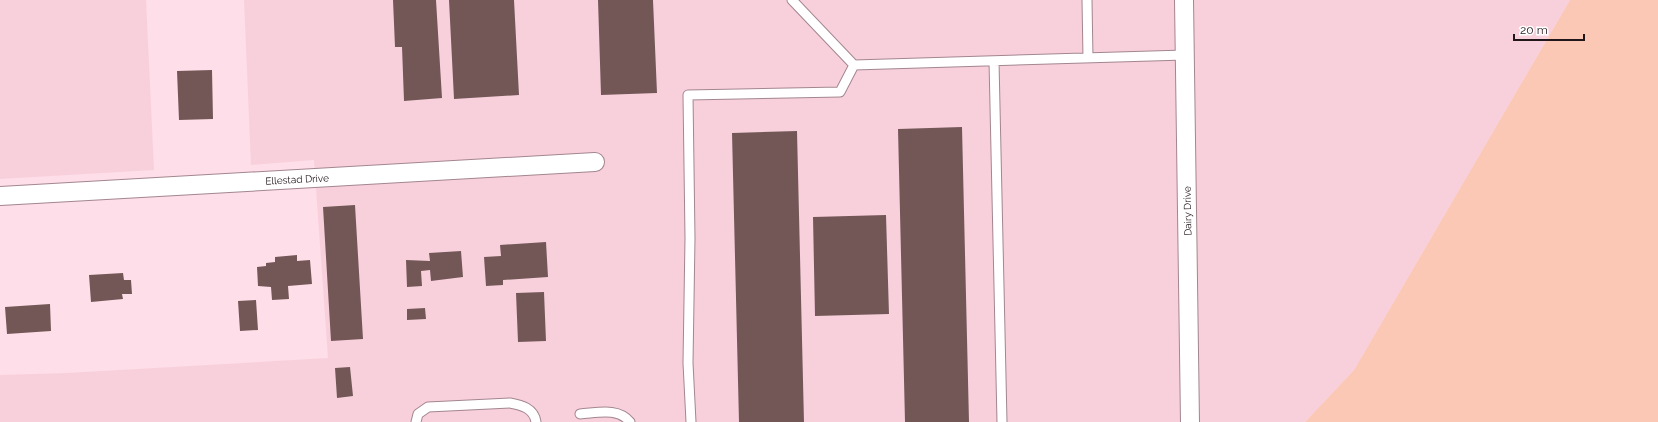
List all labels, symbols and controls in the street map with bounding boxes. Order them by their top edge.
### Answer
scale bar [1514,16,1584,42]
text: 20 m [1520,23,1548,37]
street label: Ellestad Drive [265,172,329,187]
street label: Dairy Drive [1182,186,1193,236]

